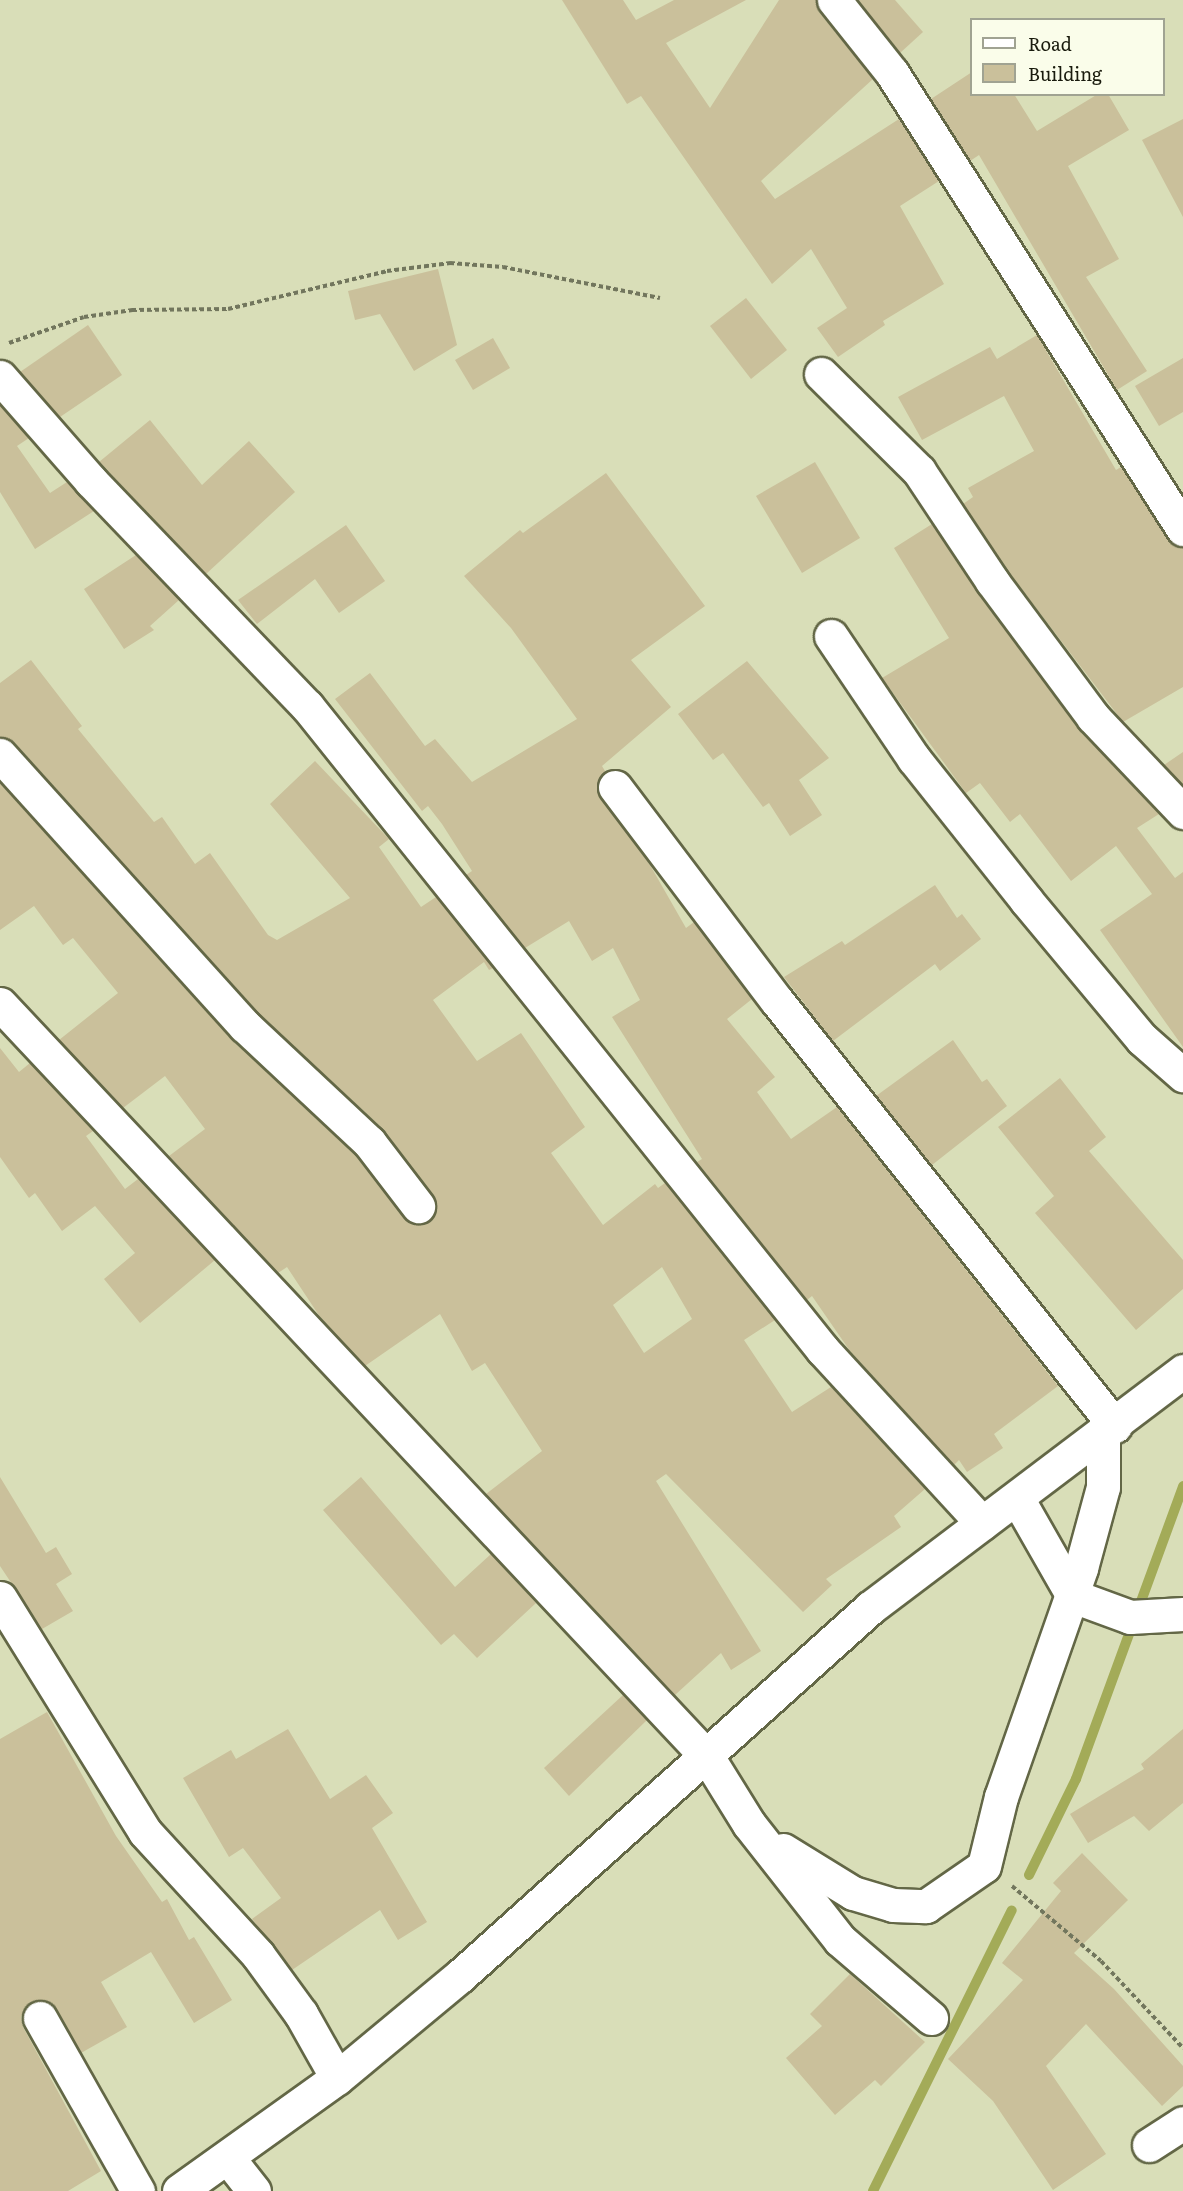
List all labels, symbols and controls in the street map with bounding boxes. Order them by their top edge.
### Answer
legend [970,18,1165,96]
text: Road [1028,30,1072,57]
text: Building [1028,60,1102,87]

